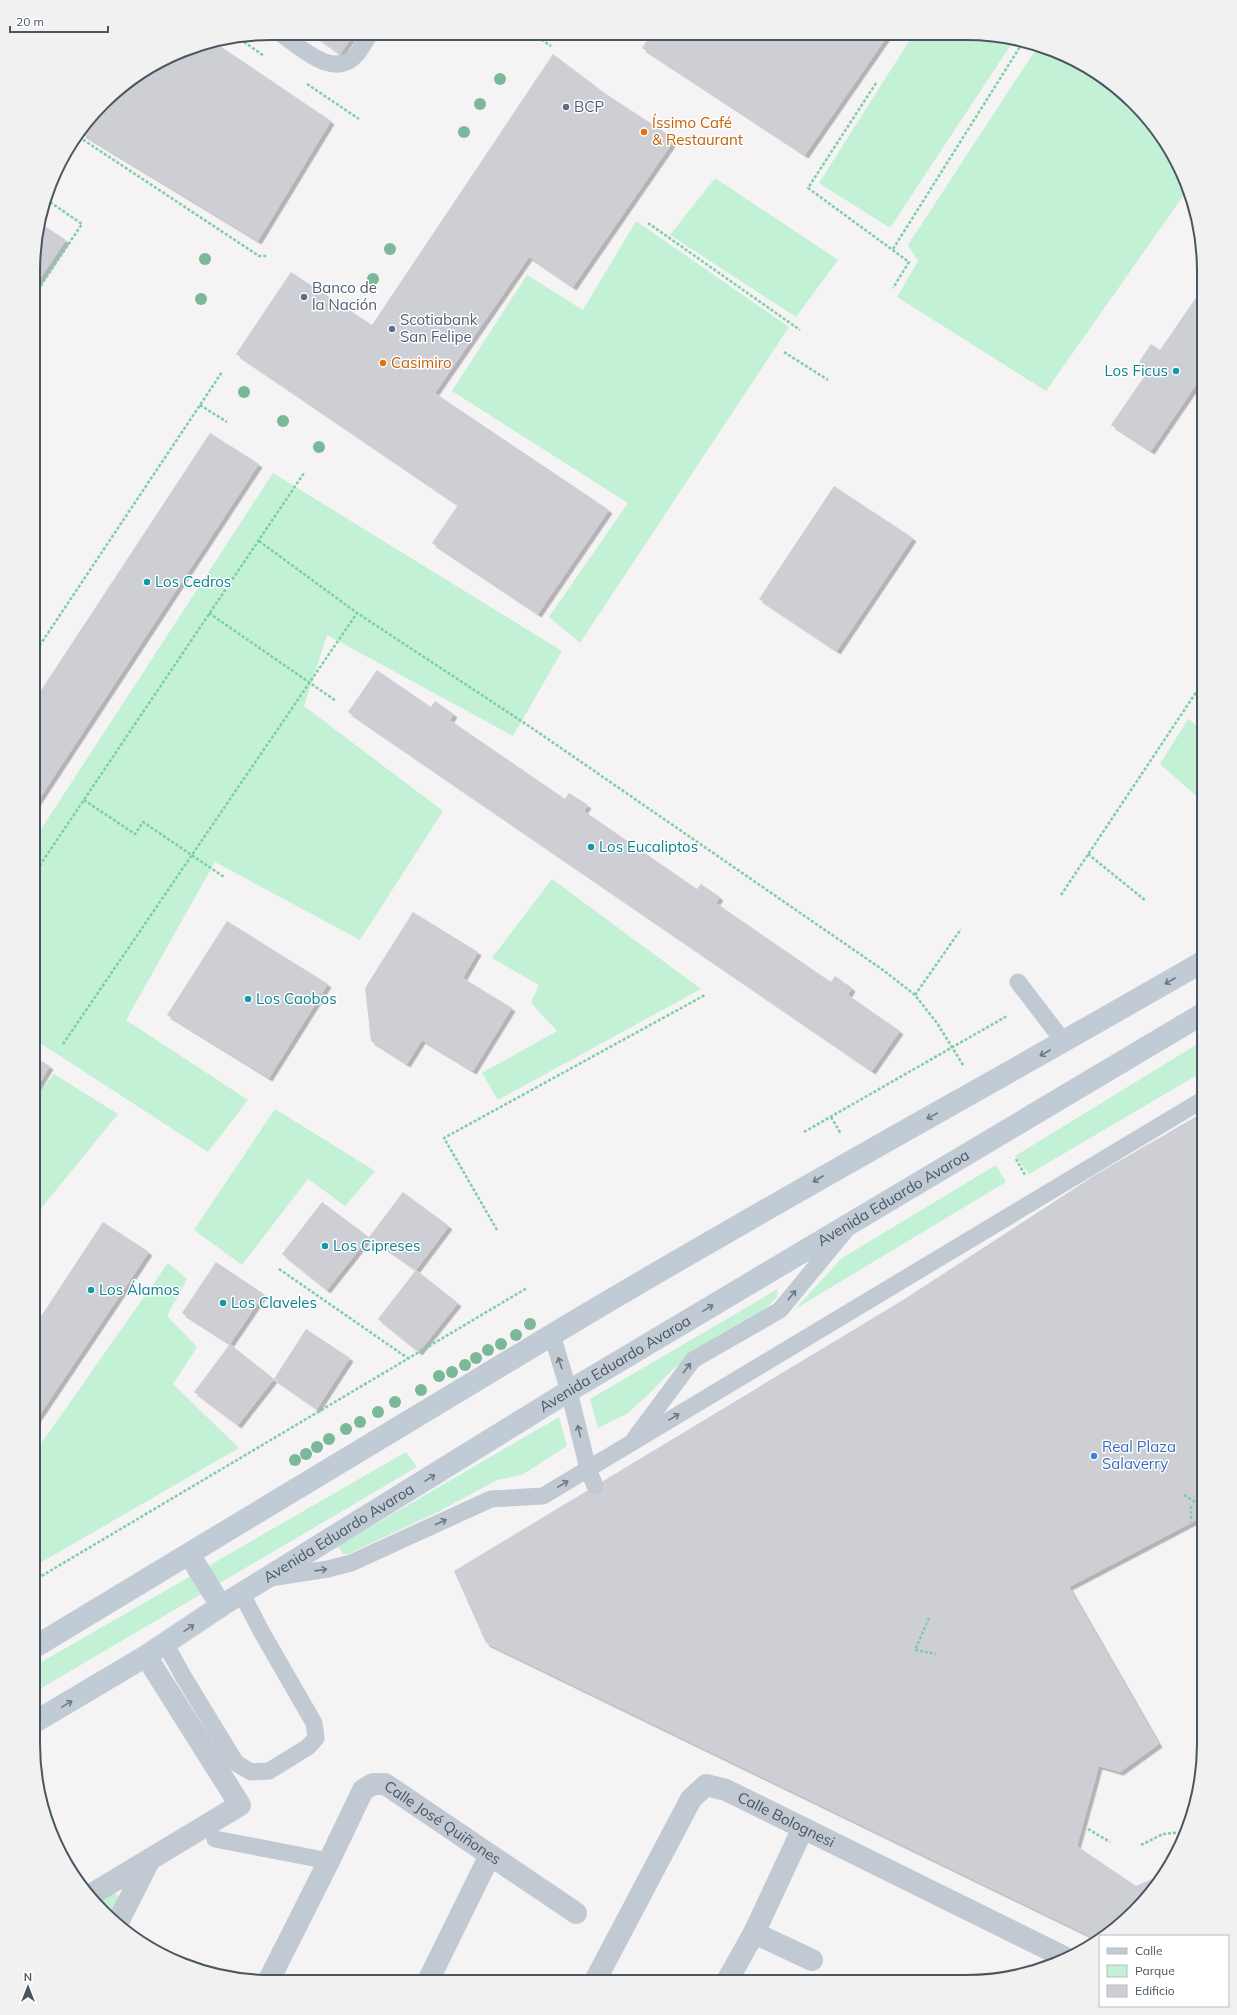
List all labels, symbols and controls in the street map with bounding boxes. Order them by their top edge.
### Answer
scale bar [10,8,108,34]
text: 20 m [16,14,44,29]
place label: BCP [574,97,604,116]
marker: BCP [561,102,571,112]
place label: Íssimo Café & Restaurant [652,113,743,149]
marker: Íssimo Café & Restaurant [639,127,649,137]
place label: Banco de la Nación [312,278,377,314]
marker: Banco de la Nación [299,292,309,302]
place label: Scotiabank San Felipe [400,310,478,346]
marker: Scotiabank San Felipe [387,324,397,334]
place label: Casimiro [391,353,452,372]
marker: Casimiro [378,358,388,368]
place label: Los Ficus [1104,361,1168,380]
marker: Los Ficus [1171,366,1181,376]
place label: Los Cedros [155,572,231,591]
marker: Los Cedros [142,577,152,587]
place label: Los Eucaliptos [599,837,698,856]
marker: Los Eucaliptos [586,842,596,852]
one-way arrow [1164,977,1176,985]
place label: Los Caobos [256,989,337,1008]
marker: Los Caobos [243,994,253,1004]
one-way arrow [1039,1049,1051,1057]
one-way arrow [926,1113,938,1121]
street label: Avenida Eduardo Avaroa [814,1145,973,1250]
one-way arrow [812,1176,824,1184]
place label: Los Cipreses [333,1236,420,1255]
marker: Los Cipreses [320,1241,330,1251]
place label: Los Álamos [99,1280,180,1299]
marker: Los Álamos [86,1285,96,1295]
one-way arrow [788,1290,797,1300]
place label: Los Claveles [231,1293,317,1312]
marker: Los Claveles [218,1298,228,1308]
one-way arrow [702,1304,713,1312]
street label: Avenida Eduardo Avaroa [535,1311,694,1416]
one-way arrow [556,1357,563,1370]
one-way arrow [682,1363,691,1374]
one-way arrow [668,1413,680,1421]
one-way arrow [574,1425,582,1438]
place label: Real Plaza Salaverry [1102,1437,1176,1473]
marker: Real Plaza Salaverry [1089,1451,1099,1461]
one-way arrow [424,1473,436,1481]
street label: Avenida Eduardo Avaroa [260,1479,417,1587]
one-way arrow [557,1480,569,1488]
one-way arrow [434,1518,446,1525]
one-way arrow [314,1566,327,1574]
one-way arrow [183,1623,195,1631]
one-way arrow [61,1699,73,1707]
street label: Calle José Quiñones [381,1776,505,1869]
street label: Calle Bolognesi [735,1787,838,1851]
legend [1099,1935,1229,2007]
text: Calle [1135,1943,1162,1958]
text: Parque [1135,1963,1175,1978]
north arrow [8,1967,48,2007]
text: N [24,1970,32,1984]
text: Edificio [1135,1983,1175,1998]

